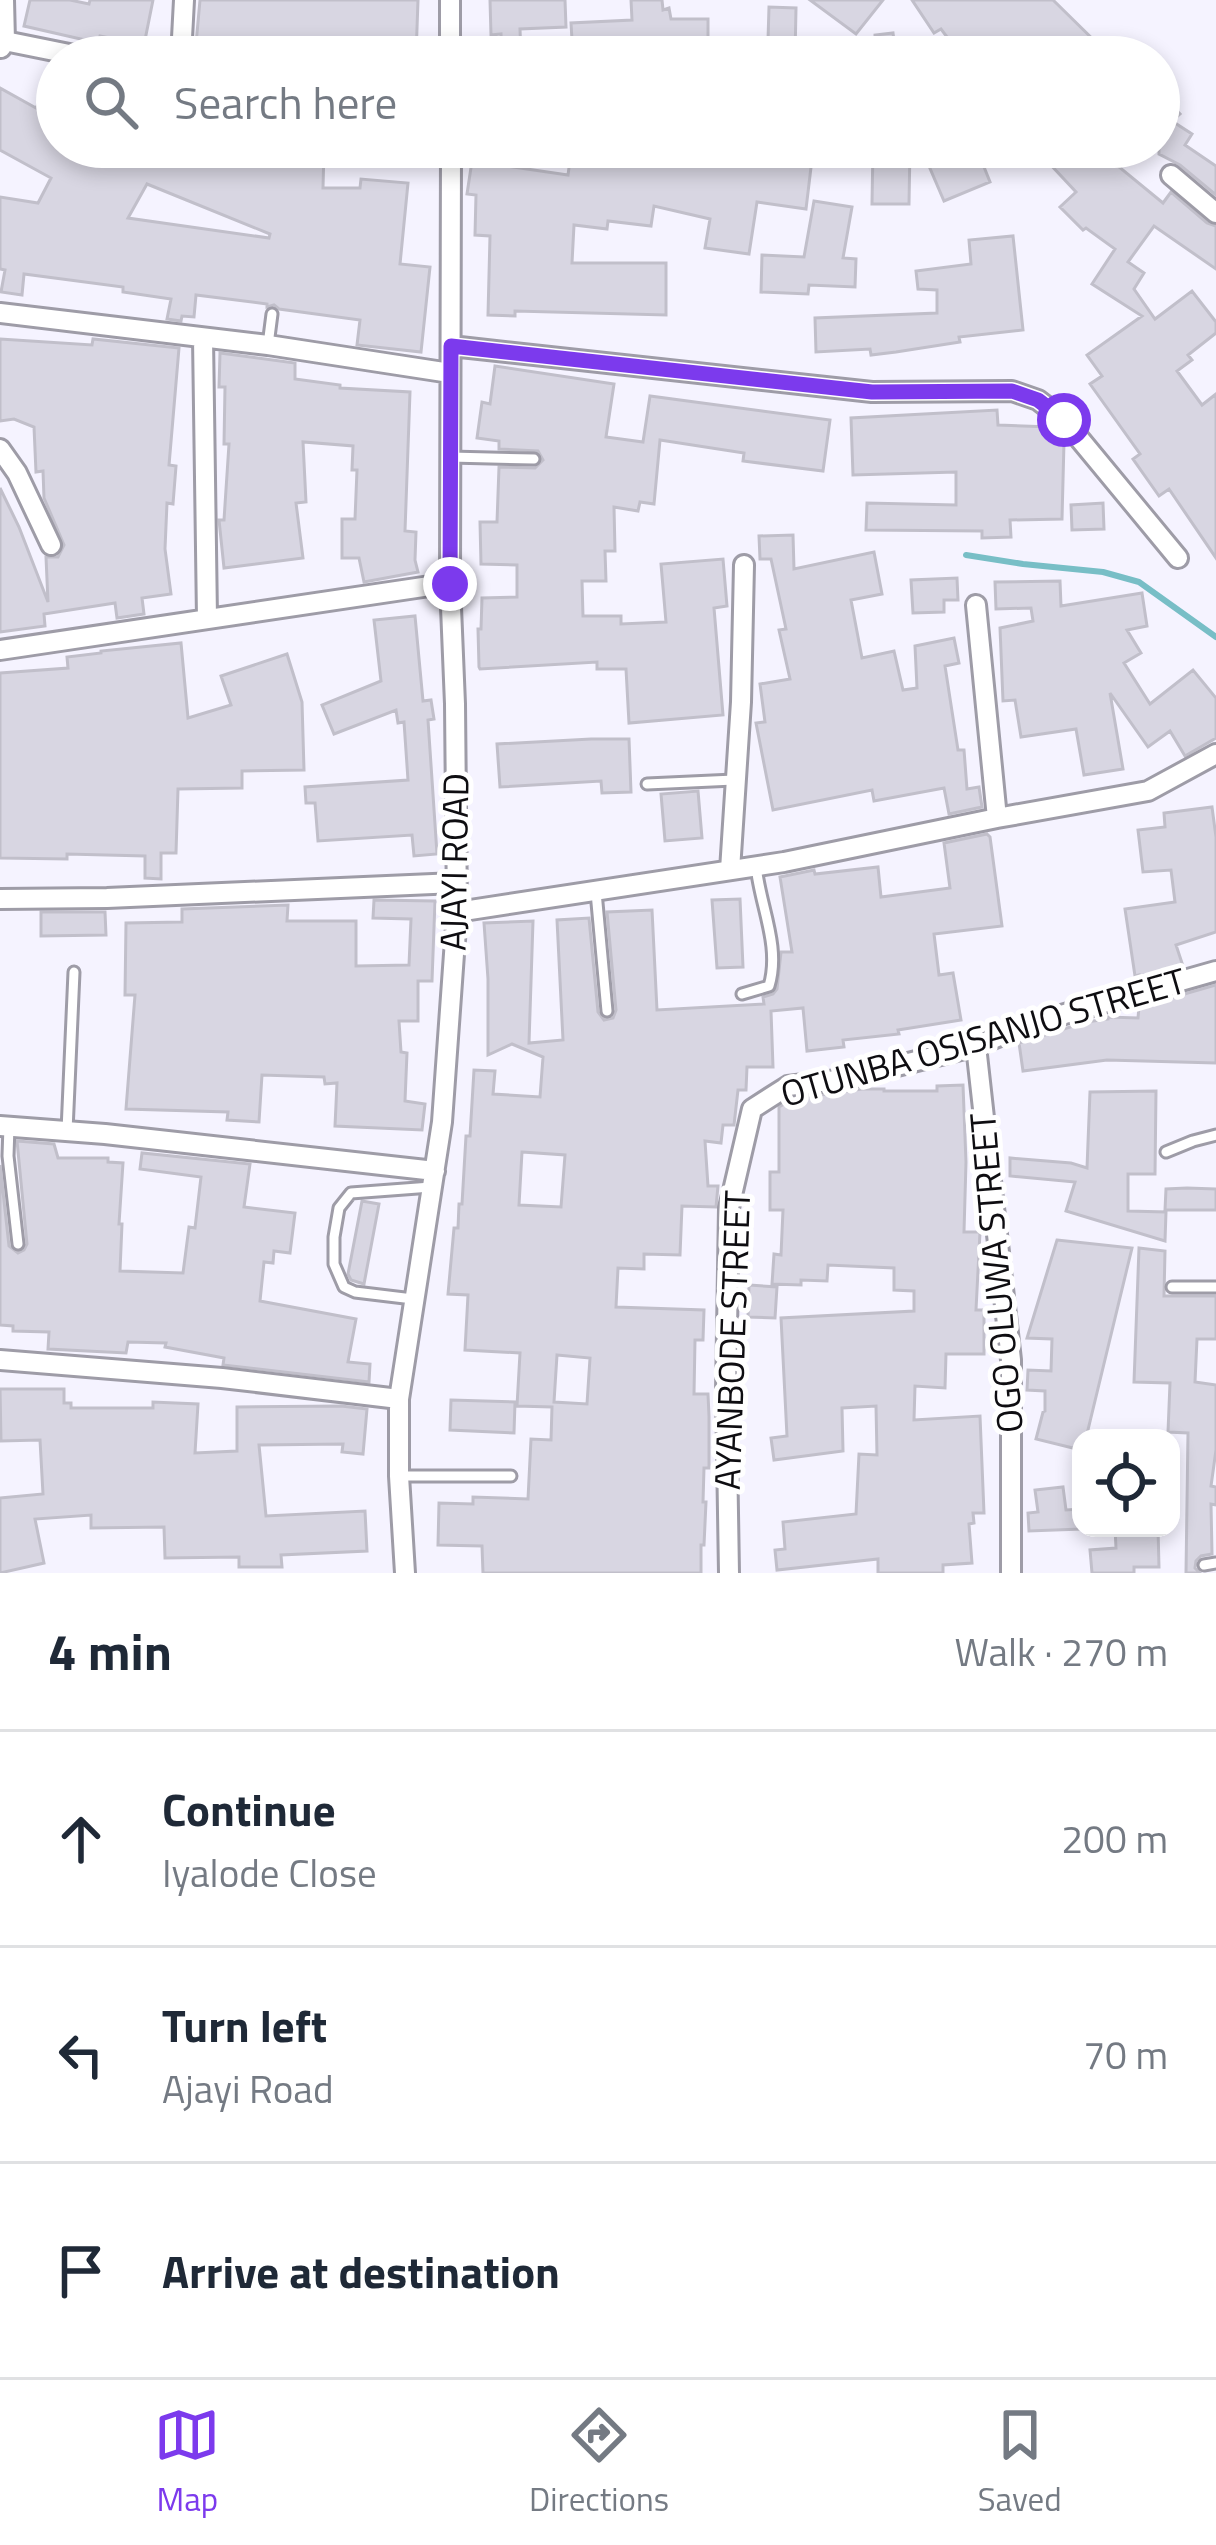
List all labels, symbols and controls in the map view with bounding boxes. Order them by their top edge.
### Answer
search box [36,36,1180,168]
text: Search here [174,68,397,136]
icon: search [78,69,144,135]
route start [1037,393,1091,447]
route end [423,557,477,611]
street label: AJAYI ROAD [424,773,483,951]
street label: OTUNBA OSISANJO STREET [774,952,1192,1121]
street label: OGO OLUWA STREET [954,1111,1037,1435]
street label: AYANBODE STREET [699,1189,764,1491]
map controls [1072,1429,1180,1537]
button: locate [1072,1429,1180,1537]
text: 4 min [48,1612,172,1690]
text: Walk · 270 m [954,1622,1168,1681]
text: Continue [162,1775,336,1843]
icon: ahead [48,1806,114,1872]
text: 200 m [1061,1809,1168,1868]
text: Iyalode Close [162,1843,377,1902]
text: Turn left [162,1991,327,2059]
icon: left [48,2022,114,2088]
text: 70 m [1083,2025,1168,2084]
text: Ajayi Road [162,2059,334,2118]
text: Arrive at destination [162,2237,560,2305]
icon: arrive [48,2238,114,2304]
tab: Map [154,2402,220,2524]
tab: Directions [529,2402,669,2524]
tab: Saved [978,2402,1062,2524]

